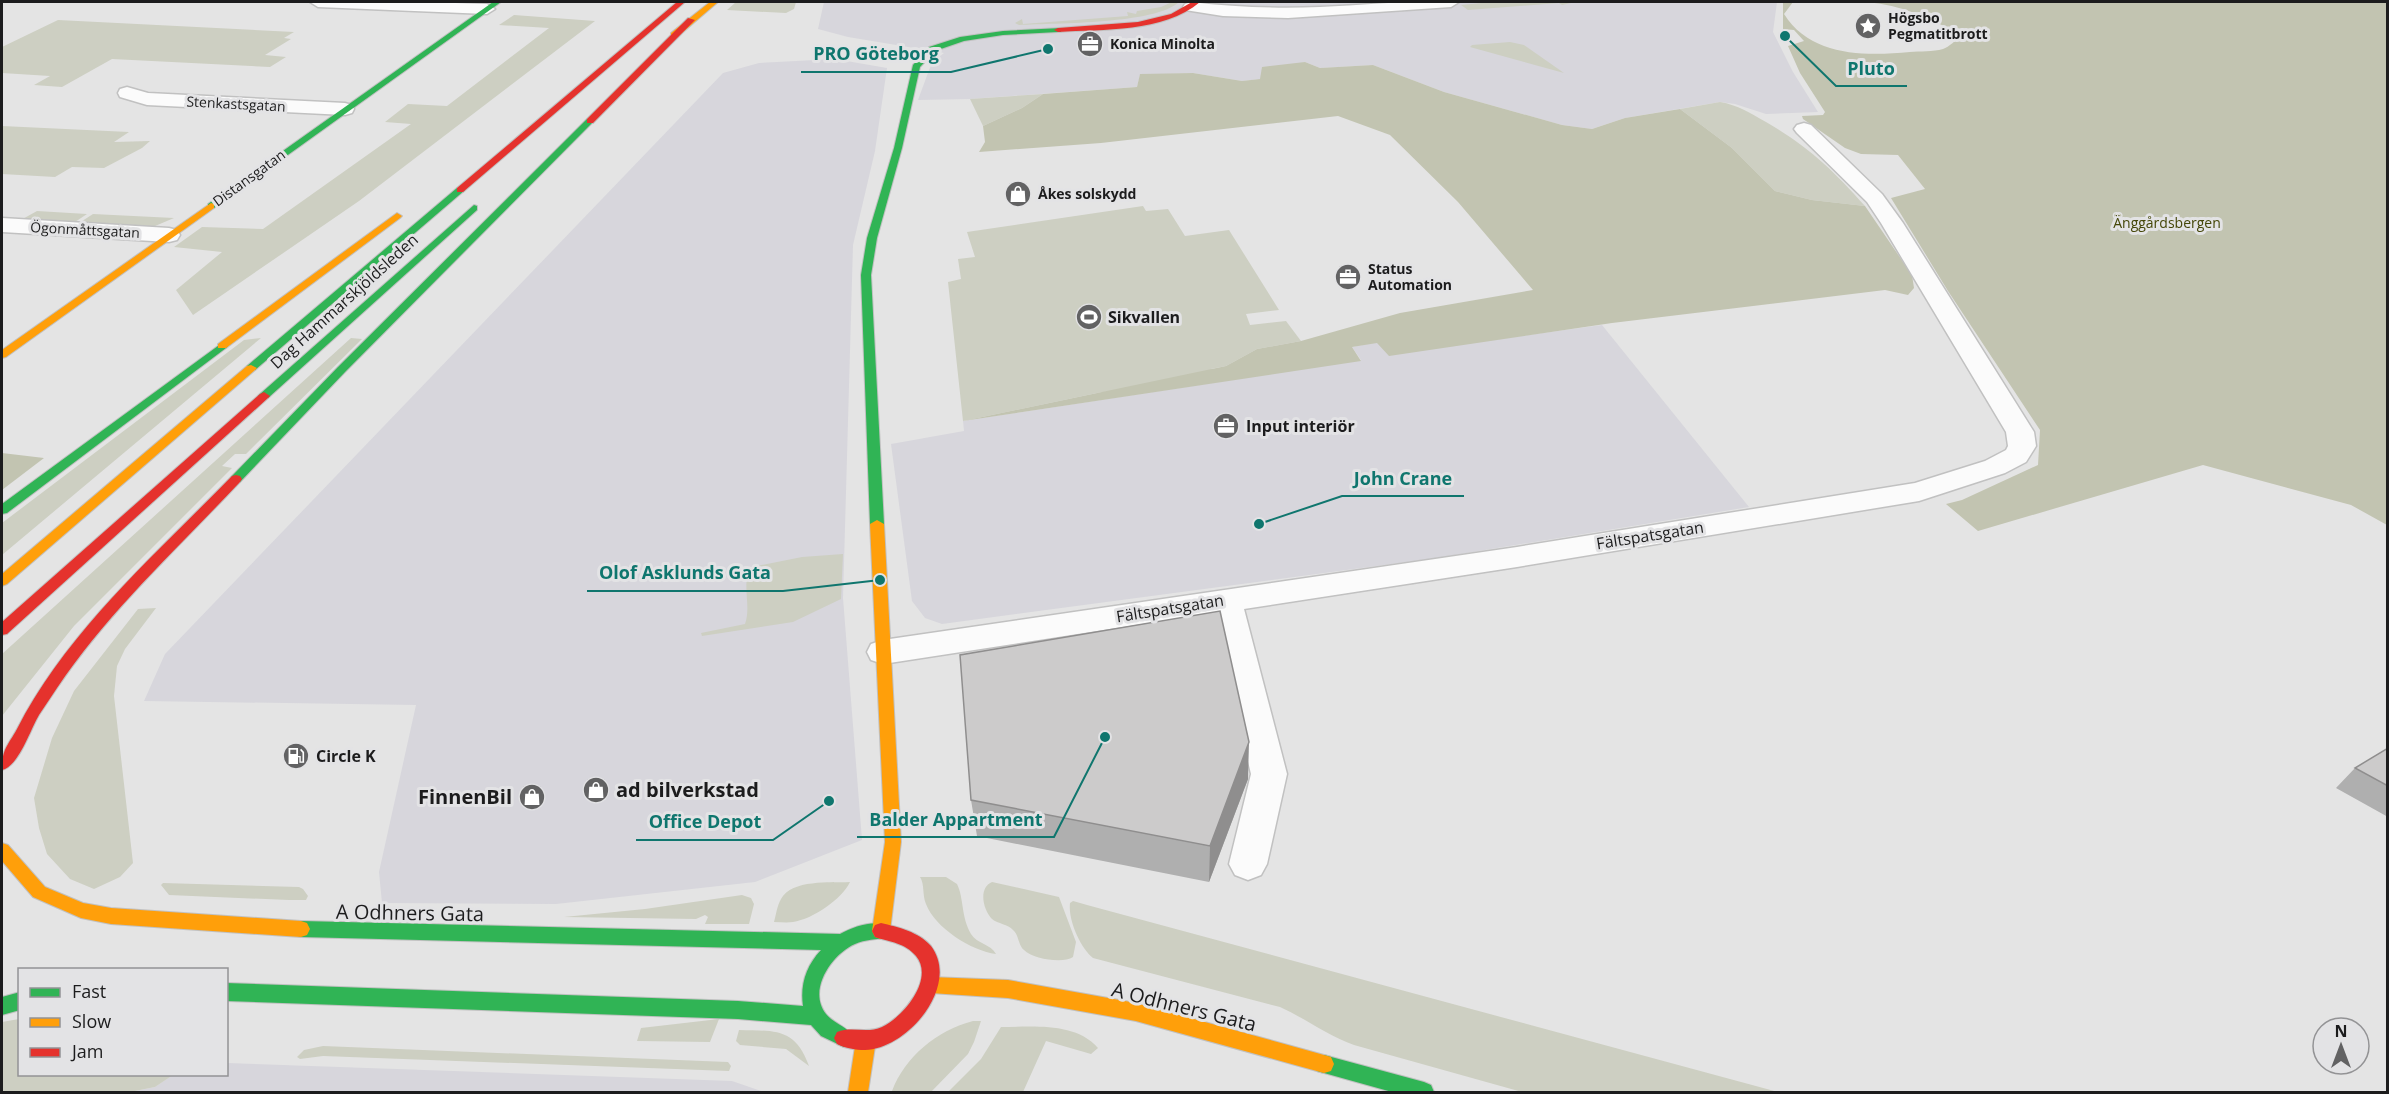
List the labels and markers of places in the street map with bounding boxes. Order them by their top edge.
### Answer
place label: Högsbo Pegmatitbrott [1888,8,1988,43]
place icon: Högsbo Pegmatitbrott [1853,11,1883,41]
office icon: Konica Minolta [1075,29,1105,59]
place label: Konica Minolta [1110,34,1215,53]
callout: PRO Göteborg [801,36,951,72]
callout: Pluto [1836,50,1907,86]
shop icon: Åkes solskydd [1003,179,1033,209]
place label: Åkes solskydd [1038,184,1136,203]
place label: Status Automation [1368,259,1452,294]
office icon: Status Automation [1333,262,1363,292]
sports icon: Sikvallen [1074,302,1104,332]
place label: Sikvallen [1108,306,1180,328]
office icon: Input interiör [1211,411,1241,441]
place label: Input interiör [1246,415,1355,437]
callout: John Crane [1342,460,1464,496]
callout: Olof Asklunds Gata [587,555,783,591]
fuel station icon: Circle K [281,741,311,771]
place label: Circle K [316,745,376,767]
shop icon: ad bilverkstad [581,775,611,805]
place label: ad bilverkstad [616,776,759,803]
shop icon: FinnenBil [517,782,547,812]
place label: FinnenBil [418,783,512,810]
callout: Balder Appartment [857,801,1054,837]
callout: Office Depot [636,804,773,840]

